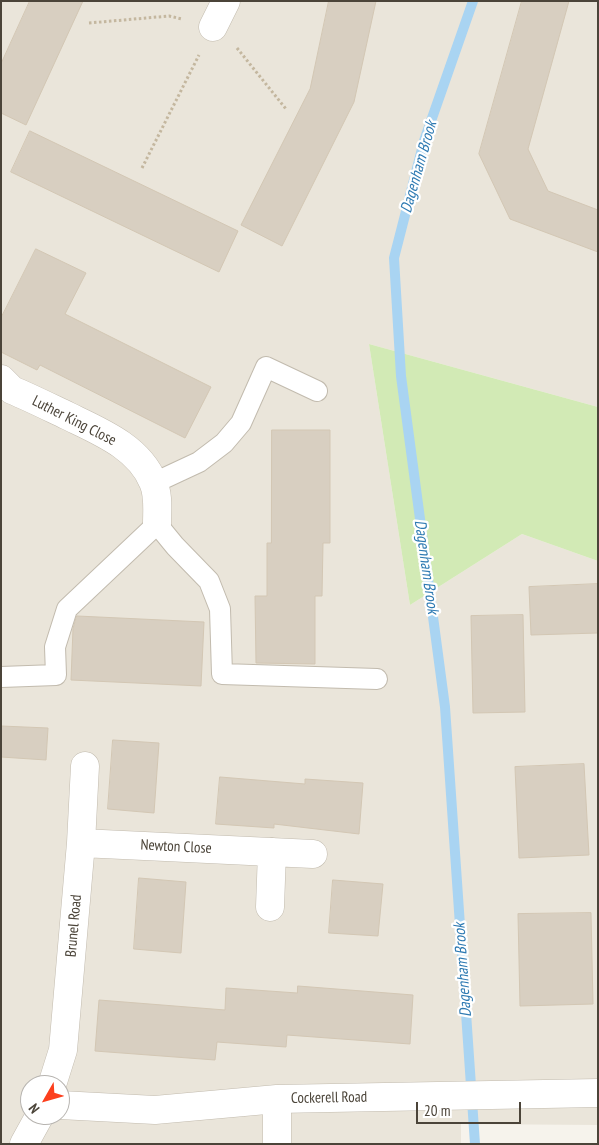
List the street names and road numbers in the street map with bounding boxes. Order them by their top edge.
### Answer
street label: Luther King Close [29,392,119,450]
street label: Newton Close [140,836,212,858]
street label: Brunel Road [62,894,86,958]
street label: Cockerell Road [291,1088,367,1108]

